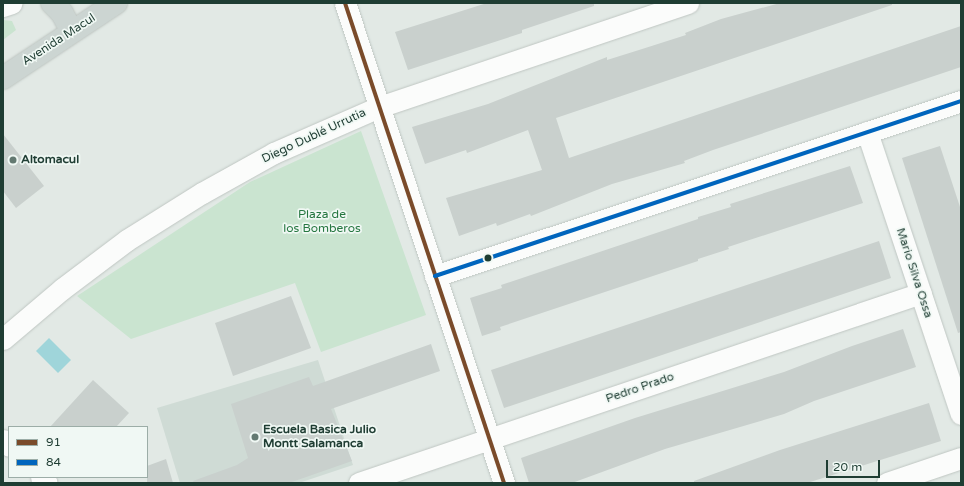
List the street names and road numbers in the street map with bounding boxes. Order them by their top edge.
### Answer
street label: Avenida Macul [20,11,98,69]
street label: Diego Dublé Urrutia [260,106,368,166]
street label: Mario Silva Ossa [893,226,935,320]
street label: Pedro Prado [604,370,676,406]

